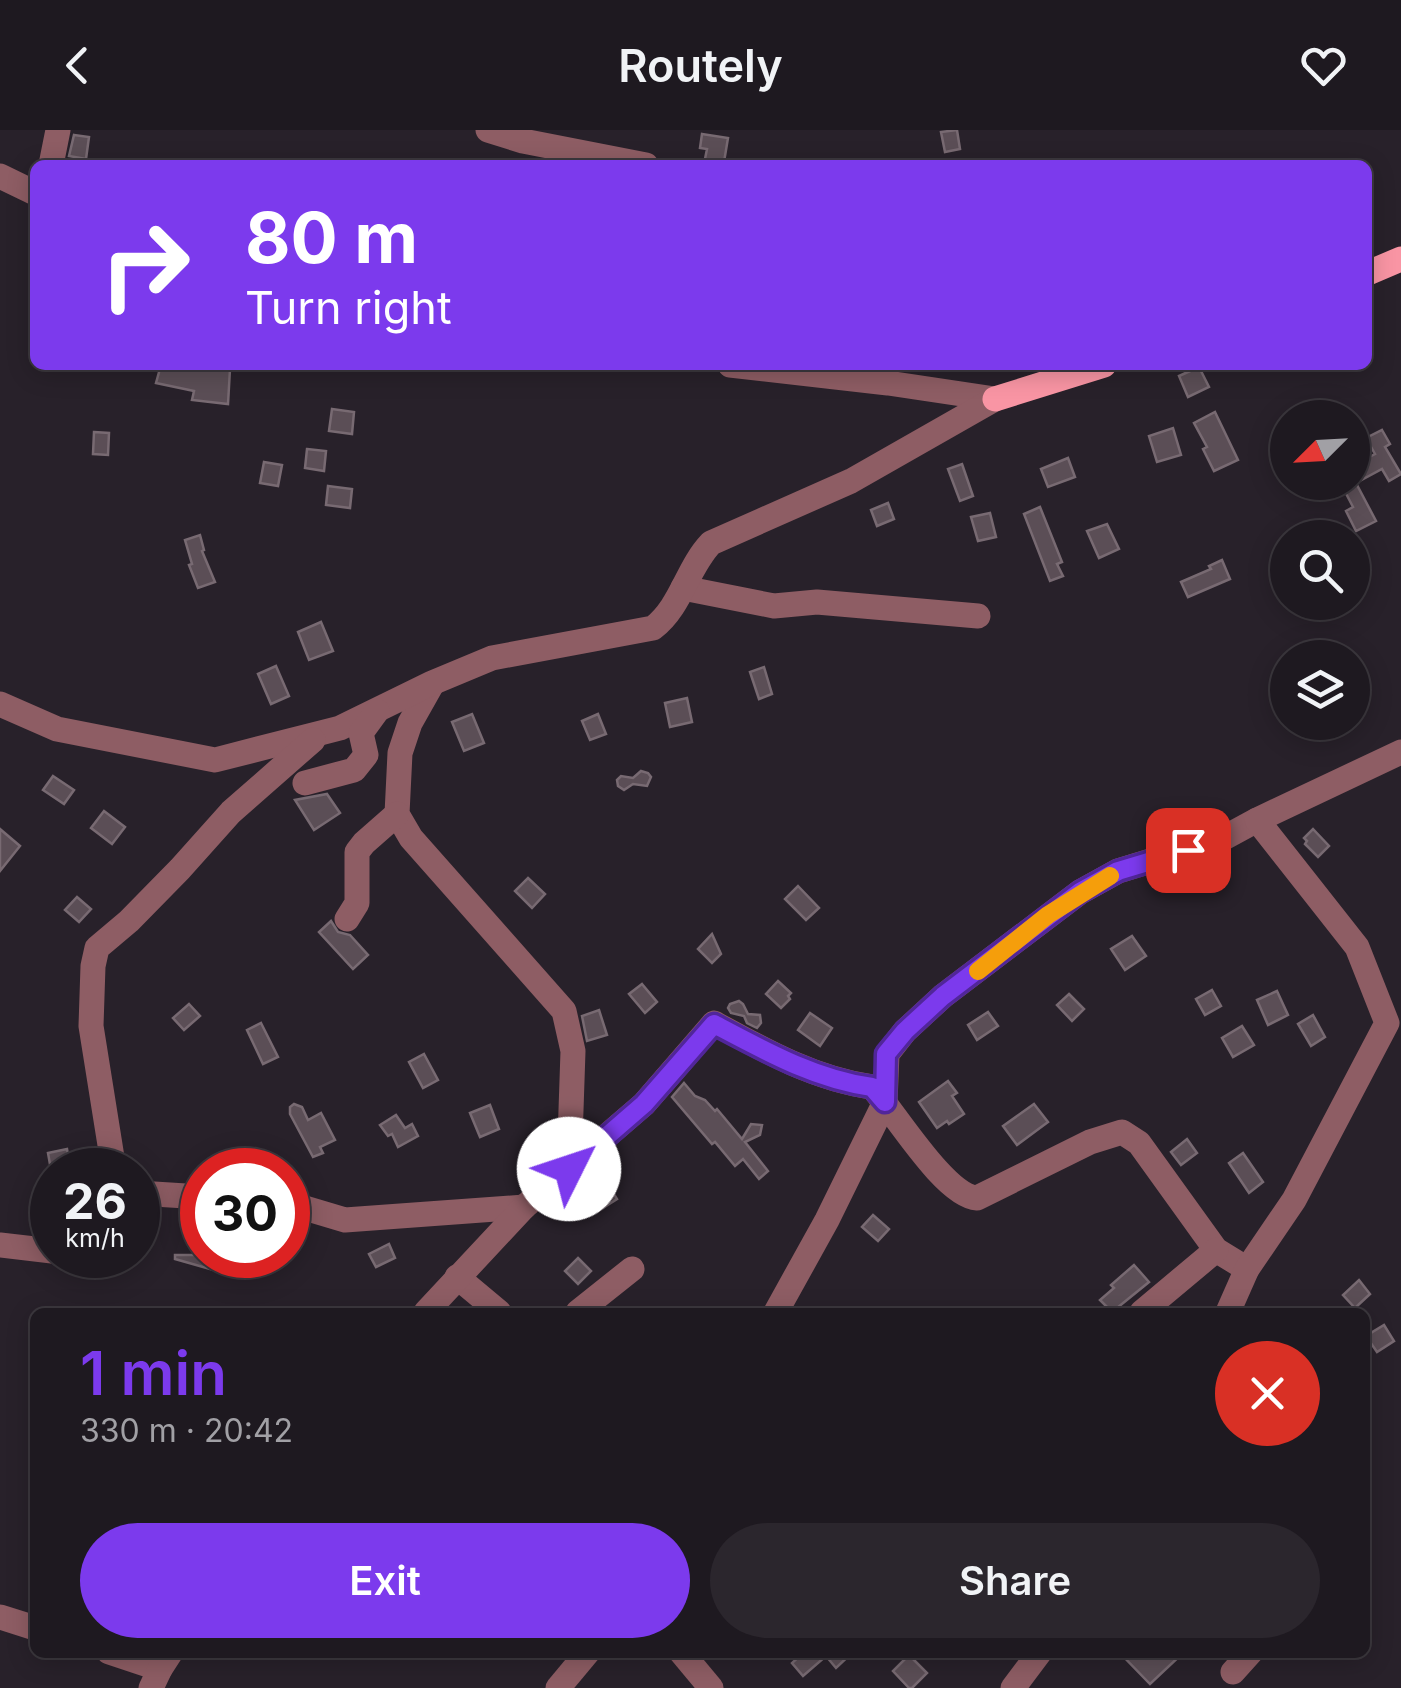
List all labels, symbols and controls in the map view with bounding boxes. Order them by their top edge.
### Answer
icon: back [50,38,105,93]
text: Routely [618,38,783,93]
icon: heart [1296,38,1351,93]
text: 80 m [245,195,418,280]
icon: right [80,200,210,330]
text: Turn right [245,280,452,335]
north arrow [1270,400,1370,500]
map controls [1270,400,1370,740]
button: search [1270,520,1370,620]
button: layers [1270,640,1370,740]
pin [1146,808,1231,893]
icon: arrive [1161,823,1216,878]
position arrow [517,1117,621,1221]
speed limit sign: 30 [180,1148,310,1278]
text: 26 [63,1171,127,1231]
text: km/h [65,1223,125,1253]
text: 1 min [80,1337,227,1409]
button: close [1215,1341,1320,1446]
text: 330 m · 20:42 [80,1411,293,1450]
button: Exit [80,1523,690,1638]
button: Share [710,1523,1320,1638]

